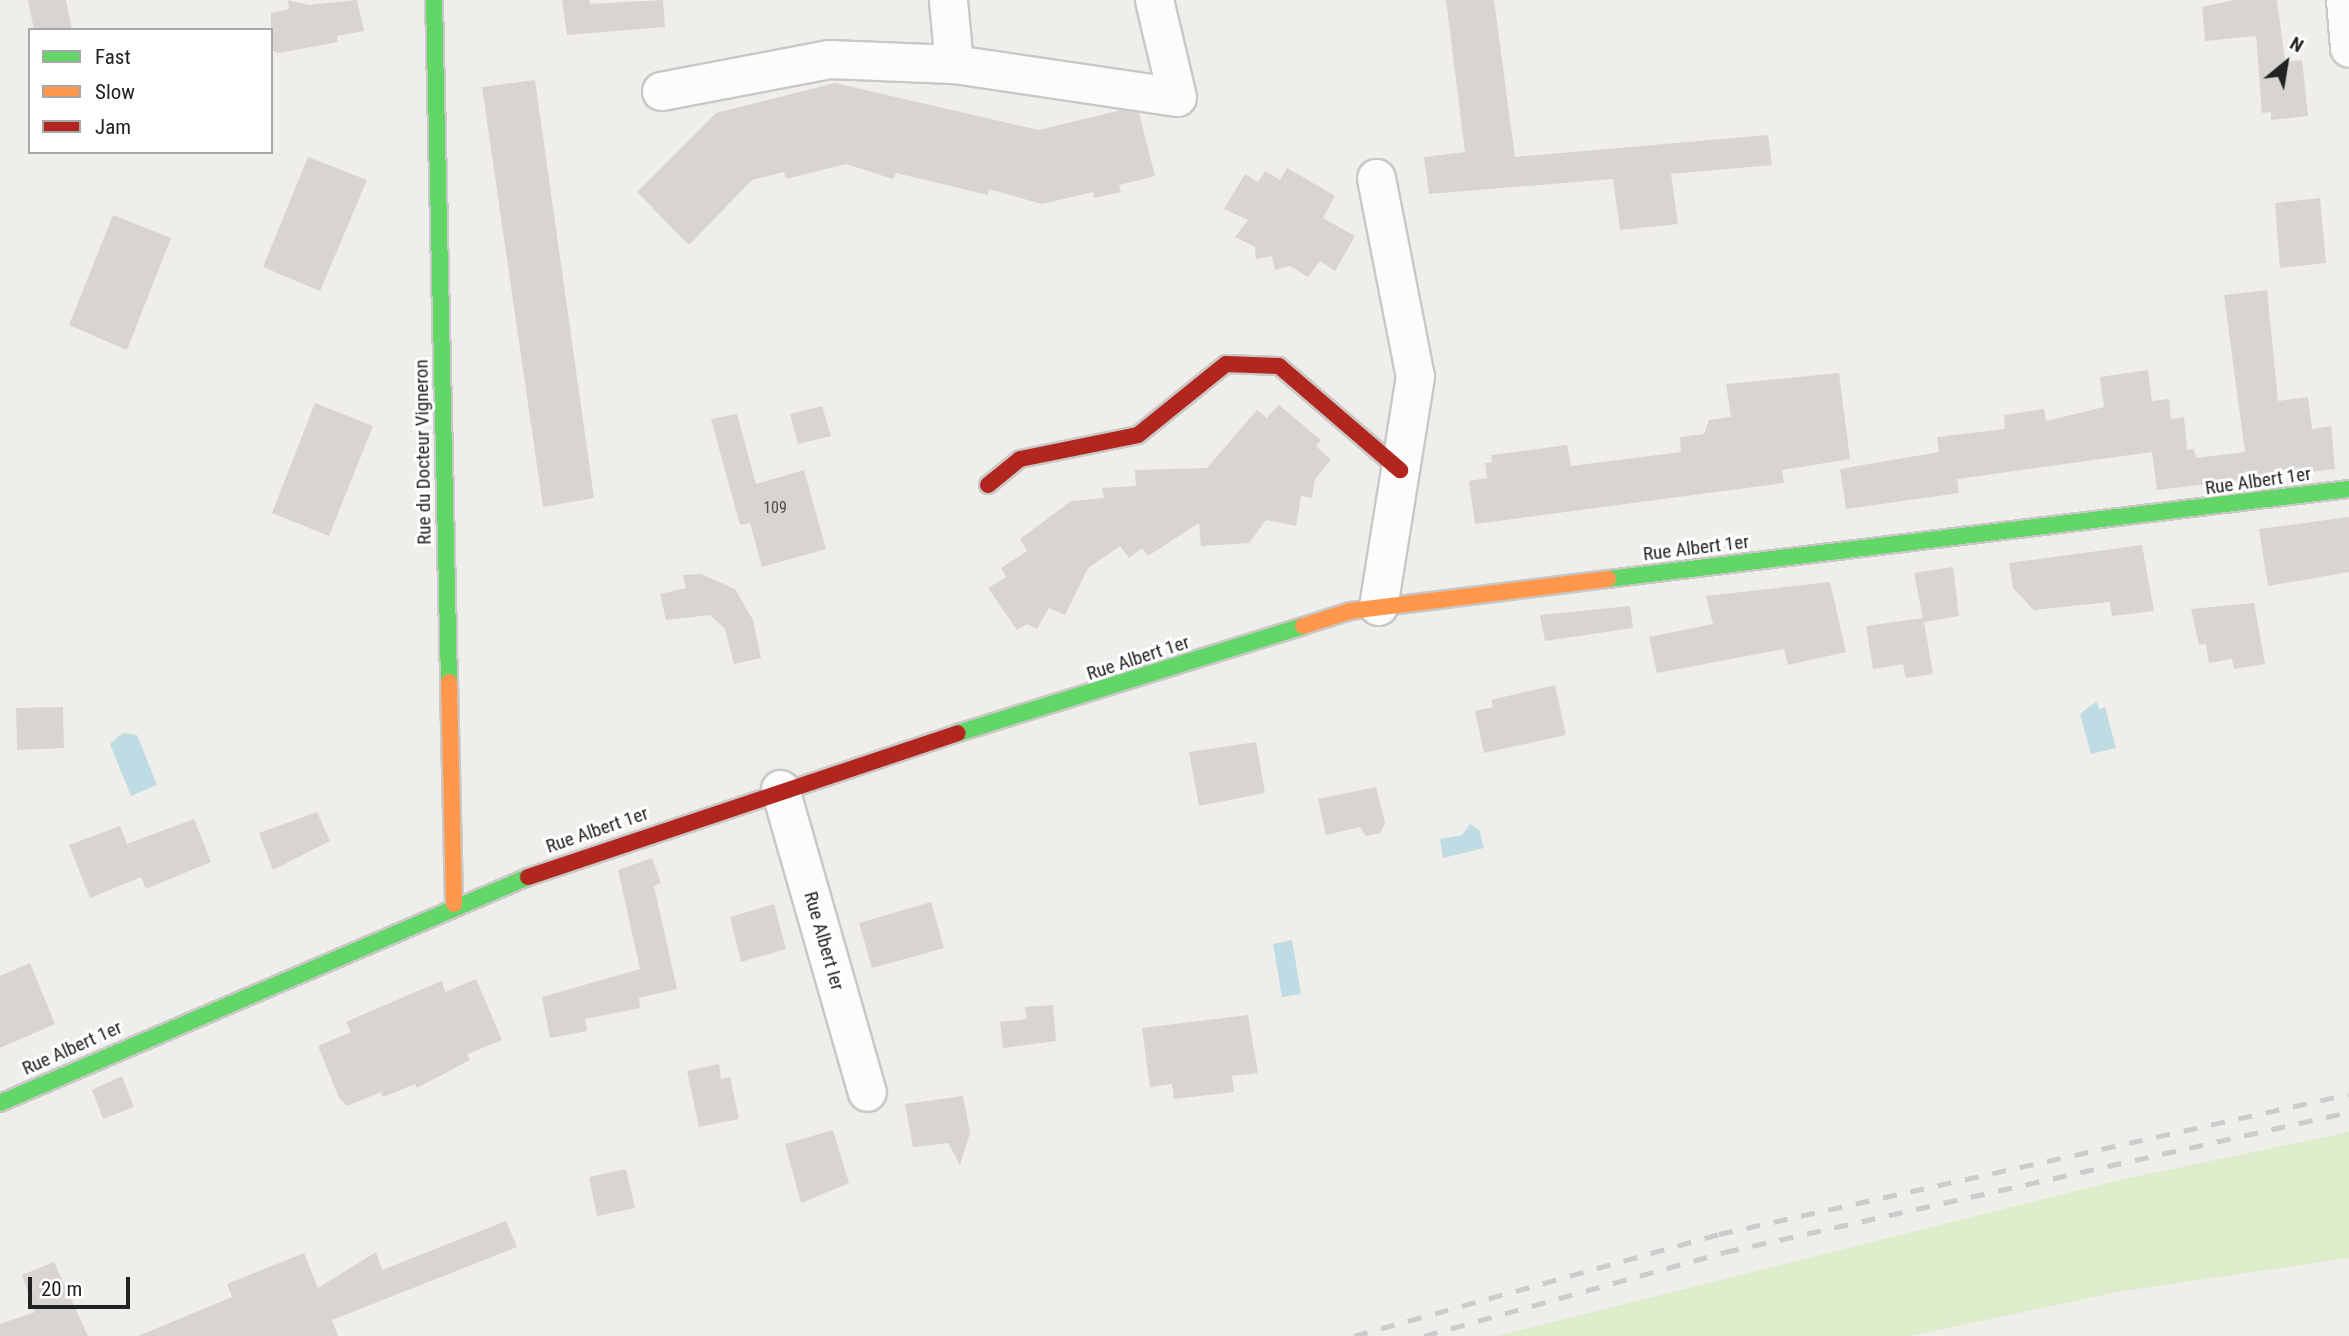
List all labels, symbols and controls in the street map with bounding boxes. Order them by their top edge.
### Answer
legend [28,28,273,154]
north arrow [2251,28,2321,98]
text: N [2286,32,2308,57]
text: Fast [95,45,131,69]
text: Slow [95,80,135,104]
text: Jam [95,115,131,139]
street label: Rue du Docteur Vigneron [410,359,436,545]
street label: Rue Albert 1er [2204,462,2312,500]
house number: 109 [763,498,787,518]
street label: Rue Albert 1er [1642,530,1750,566]
street label: Rue Albert 1er [1084,631,1192,685]
street label: Rue Albert 1er [543,802,651,858]
street label: Rue Albert Ier [799,889,849,993]
street label: Rue Albert 1er [19,1016,125,1080]
scale bar [32,1262,133,1306]
text: 20 m [41,1277,82,1301]

